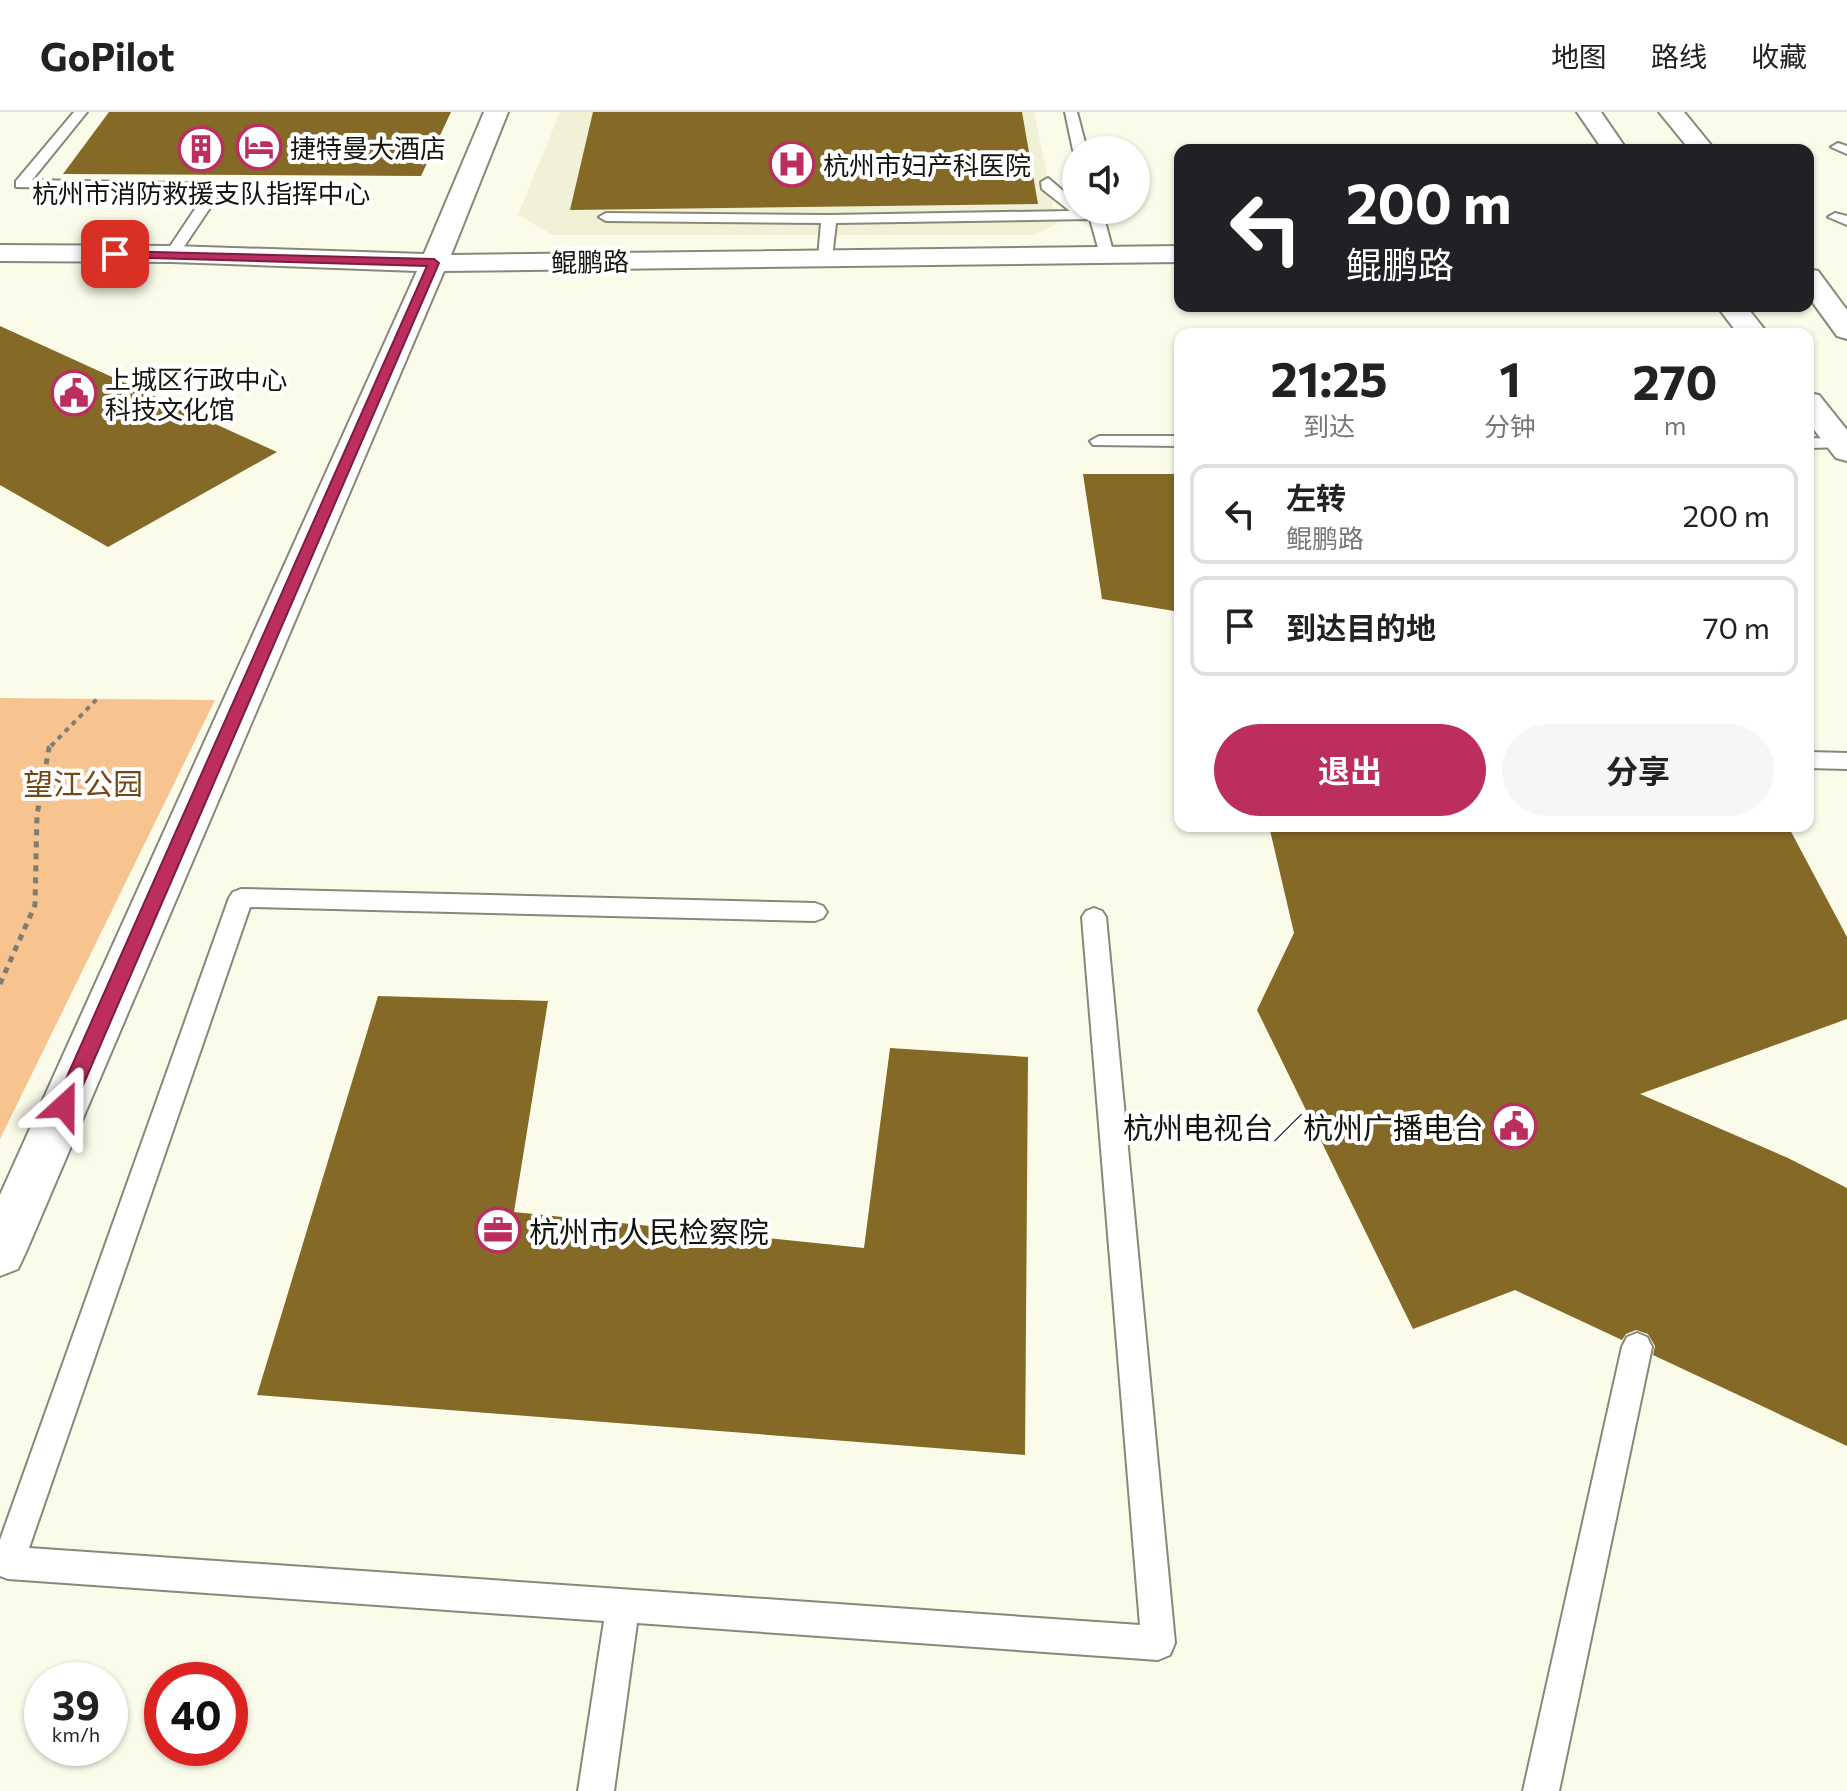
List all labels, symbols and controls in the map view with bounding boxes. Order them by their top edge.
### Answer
text: GoPilot [40,32,175,79]
text: 地图 [1551,39,1607,73]
text: 路线 [1651,39,1707,73]
text: 收藏 [1751,39,1807,73]
hotel icon: 捷特曼大酒店 [235,123,283,171]
building icon: 杭州市消防救援支队指挥中心 [177,125,225,173]
place label: 捷特曼大酒店 [290,132,446,163]
map controls [1062,136,1150,224]
button: sound [1062,136,1150,224]
hospital icon: 杭州市妇产科医院 [768,140,816,188]
place label: 杭州市妇产科医院 [823,149,1031,180]
text: 200 m [1346,167,1512,236]
icon: left [1214,176,1318,280]
place label: 杭州市消防救援支队指挥中心 [32,177,370,208]
pin [81,220,149,288]
icon: arrive [93,232,137,276]
text: 鲲鹏路 [1346,241,1454,285]
street label: 鲲鹏路 [551,245,629,277]
text: 21:25 [1270,348,1388,407]
text: 1 [1499,348,1521,407]
text: 270 [1633,351,1718,410]
place label: 上城区行政中心 科技文化馆 [105,363,287,424]
public building icon: 上城区行政中心 科技文化馆 [50,369,98,417]
text: m [1664,409,1686,440]
text: 到达 [1303,410,1355,441]
text: 分钟 [1484,410,1536,441]
text: 左转 [1286,478,1346,515]
icon: left [1218,492,1262,536]
text: 200 m [1682,496,1770,533]
text: 鲲鹏路 [1286,522,1364,553]
icon: arrive [1218,604,1262,648]
text: 到达目的地 [1286,608,1436,645]
text: 70 m [1703,608,1770,645]
button: 退出 [1214,724,1486,816]
button: 分享 [1502,724,1774,816]
park label: 望江公园 [23,764,143,801]
position arrow [22,1064,106,1148]
public building icon: 杭州电视台／杭州广播电台 [1490,1102,1538,1150]
place label: 杭州电视台／杭州广播电台 [1123,1108,1483,1145]
office icon: 杭州市人民检察院 [474,1206,522,1254]
place label: 杭州市人民检察院 [529,1212,769,1249]
speed limit sign: 40 [144,1662,248,1766]
text: 39 [52,1679,100,1728]
text: km/h [52,1722,100,1746]

